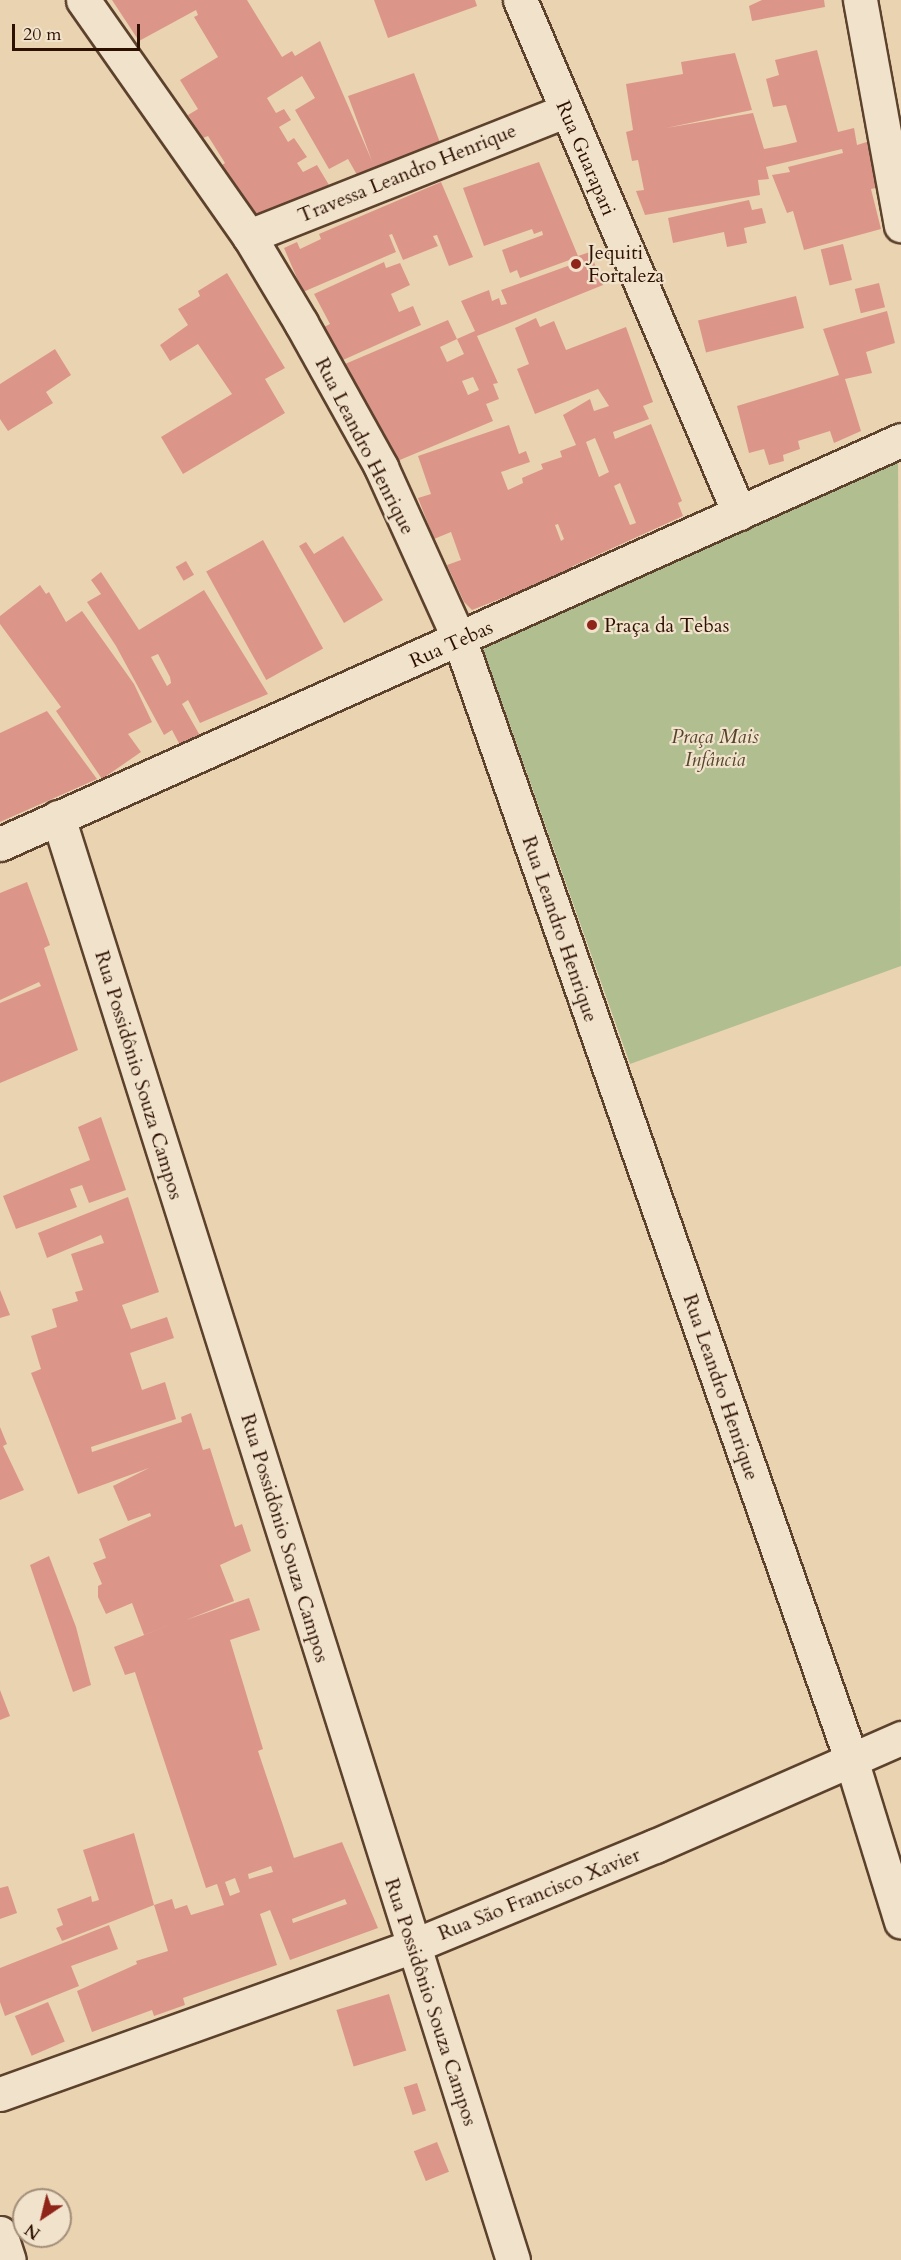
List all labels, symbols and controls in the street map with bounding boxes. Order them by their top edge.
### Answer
scale bar [15,12,142,50]
text: 20 m [23,22,62,47]
street label: Rua Guarapari [551,97,621,219]
street label: Travessa Leandro Henrique [294,118,520,228]
place label: Jequiti Fortaleza [588,240,664,287]
marker: Jequiti Fortaleza [569,257,583,271]
street label: Rua Leandro Henrique [310,354,420,538]
place label: Praça da Tebas [604,613,729,637]
street label: Rua Tebas [406,615,496,673]
marker: Praça da Tebas [585,618,599,632]
park label: Praça Mais Infância [671,724,759,771]
street label: Rua Leandro Henrique [517,833,603,1025]
street label: Rua Possidônio Souza Campos [90,948,188,1202]
street label: Rua Leandro Henrique [678,1291,764,1483]
street label: Rua Possidônio Souza Campos [236,1411,334,1665]
street label: Rua São Francisco Xavier [435,1842,643,1946]
street label: Rua Possidônio Souza Campos [380,1875,482,2129]
north arrow [12,2188,72,2248]
text: N [21,2218,45,2244]

